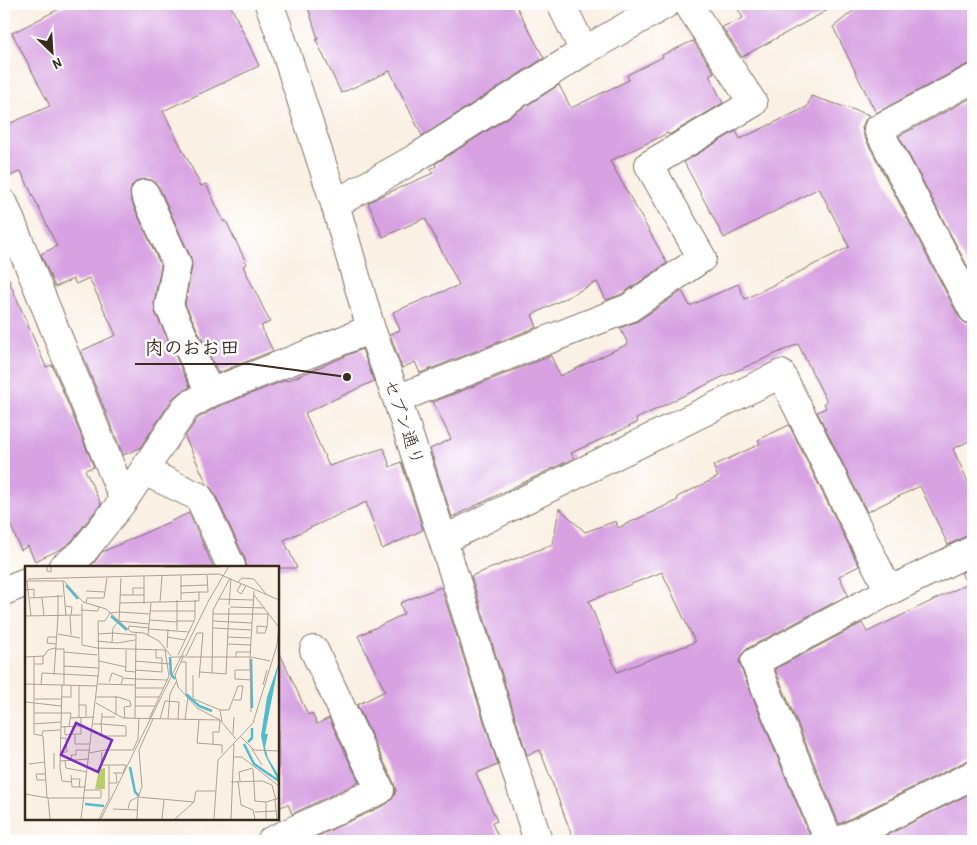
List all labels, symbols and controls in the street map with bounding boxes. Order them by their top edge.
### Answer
north arrow [28,28,78,78]
text: N [50,54,65,75]
callout: 肉のおお田 [135,330,250,364]
text: 肉のおお田 [145,334,239,360]
street label: セブン通り [378,375,431,468]
inset map [25,566,279,820]

